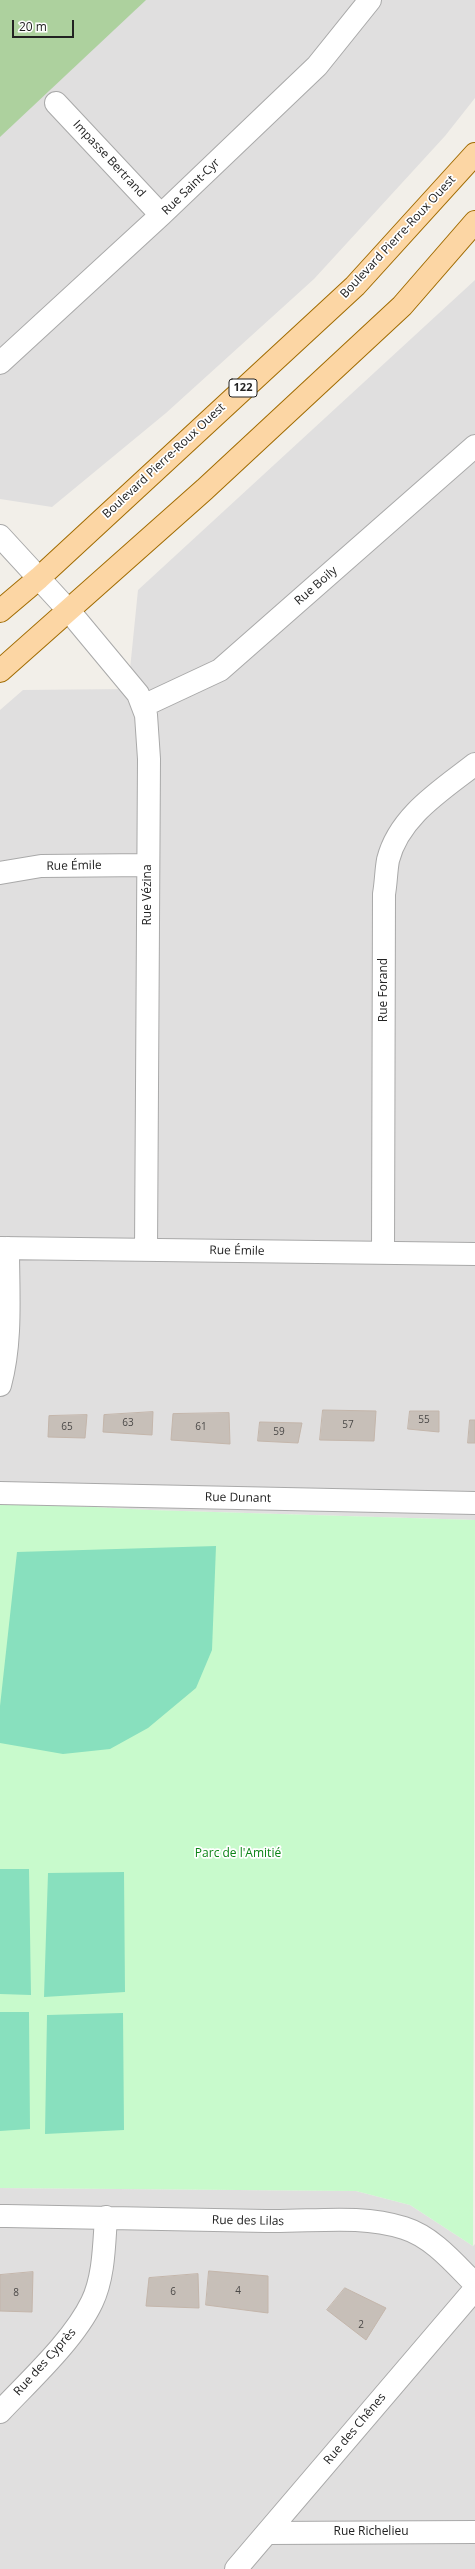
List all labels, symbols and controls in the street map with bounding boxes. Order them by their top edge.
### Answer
scale bar [14,12,76,38]
text: 20 m [19,18,47,35]
street label: Impasse Bertrand [70,118,148,200]
street label: Rue Saint-Cyr [159,156,223,218]
street label: Boulevard Pierre-Roux Ouest [337,173,459,301]
road number: 122 [229,379,257,397]
street label: Boulevard Pierre-Roux Ouest [100,400,228,522]
street label: Rue Boily [292,564,340,608]
street label: Rue Émile [46,858,102,874]
street label: Rue Vézina [141,864,155,926]
street label: Rue Forand [377,958,391,1022]
street label: Rue Émile [209,1243,265,1259]
house number: 55 [418,1414,430,1426]
house number: 63 [122,1417,134,1429]
house number: 57 [342,1419,354,1431]
house number: 65 [61,1421,73,1433]
house number: 61 [195,1421,207,1433]
house number: 59 [273,1426,285,1438]
street label: Rue Dunant [205,1490,271,1506]
park label: Parc de l'Amitié [195,1847,281,1861]
street label: Rue des Lilas [212,2213,284,2229]
house number: 4 [235,2285,241,2297]
house number: 6 [170,2286,176,2298]
house number: 8 [13,2287,19,2299]
house number: 2 [358,2319,364,2331]
street label: Rue des Cyprès [11,2325,79,2399]
street label: Rue des Chênes [321,2390,389,2468]
street label: Rue Richelieu [333,2525,409,2539]

